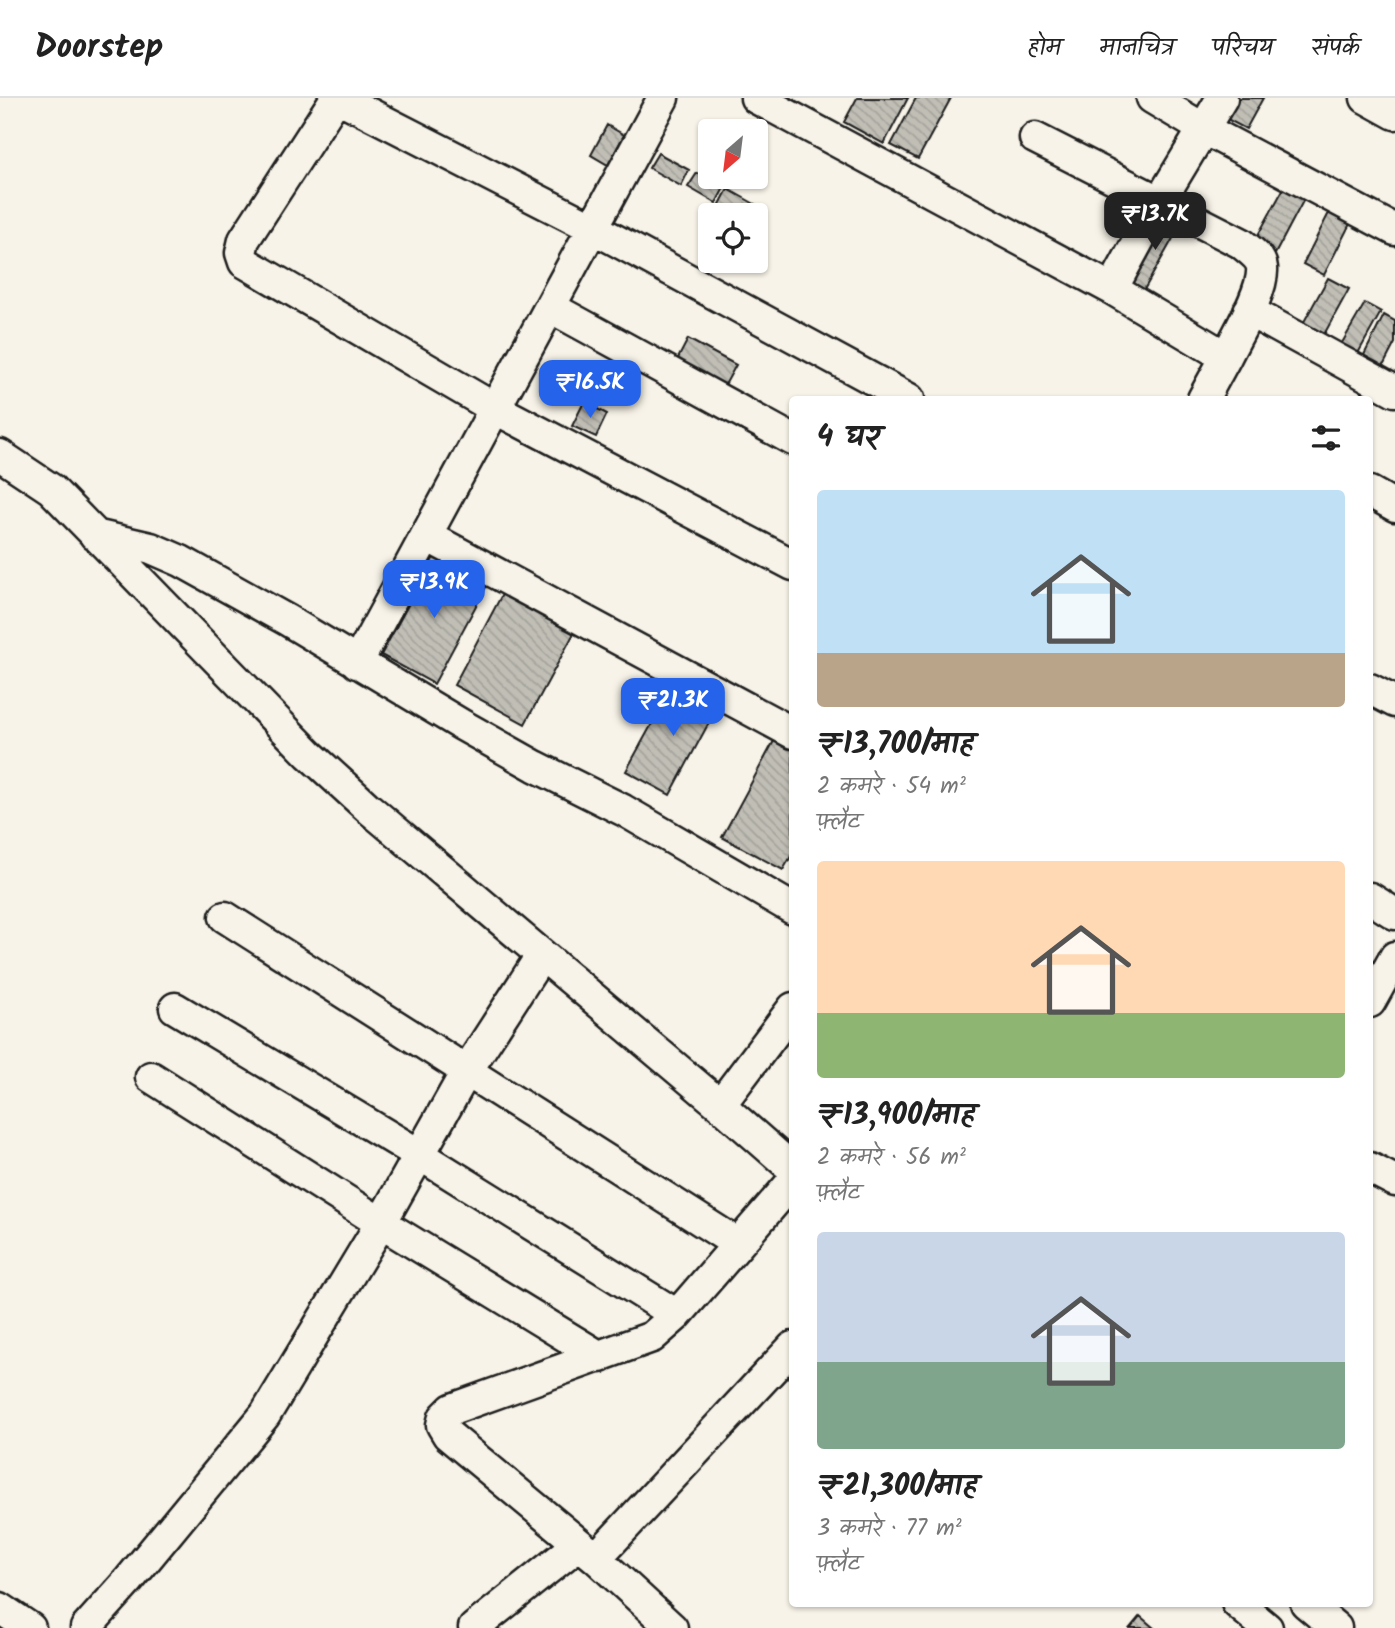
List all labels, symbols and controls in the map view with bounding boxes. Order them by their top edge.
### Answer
text: Doorstep [35,22,163,75]
text: होम [1028,29,1061,68]
text: मानचित्र [1099,29,1174,68]
text: परिचय [1212,29,1273,68]
text: संपर्क [1311,29,1360,68]
north arrow [698,119,768,189]
map controls [698,119,768,273]
pin: ₹13.7K [1098,192,1212,252]
text: ₹13.7K [1120,197,1190,233]
button: locate [698,203,768,273]
pin: ₹16.5K [533,360,647,420]
text: ₹16.5K [555,365,625,401]
text: 4 घर [817,414,880,462]
icon: filters [1307,419,1345,457]
icon: home [1018,536,1144,662]
pin: ₹13.9K [377,560,491,620]
text: ₹13.9K [399,565,469,601]
pin: ₹21.3K [616,678,730,738]
text: ₹21.3K [637,683,709,719]
text: ₹13,700/माह [817,721,974,769]
text: 2 कमरे · 54 m² [817,769,966,805]
text: फ़्लैट [817,805,861,841]
icon: home [1018,907,1144,1033]
text: ₹13,900/माह [817,1092,975,1140]
text: 2 कमरे · 56 m² [817,1140,966,1176]
text: फ़्लैट [817,1176,861,1212]
icon: home [1018,1278,1144,1404]
text: ₹21,300/माह [817,1463,977,1511]
text: 3 कमरे · 77 m² [817,1511,962,1547]
text: फ़्लैट [817,1547,861,1583]

